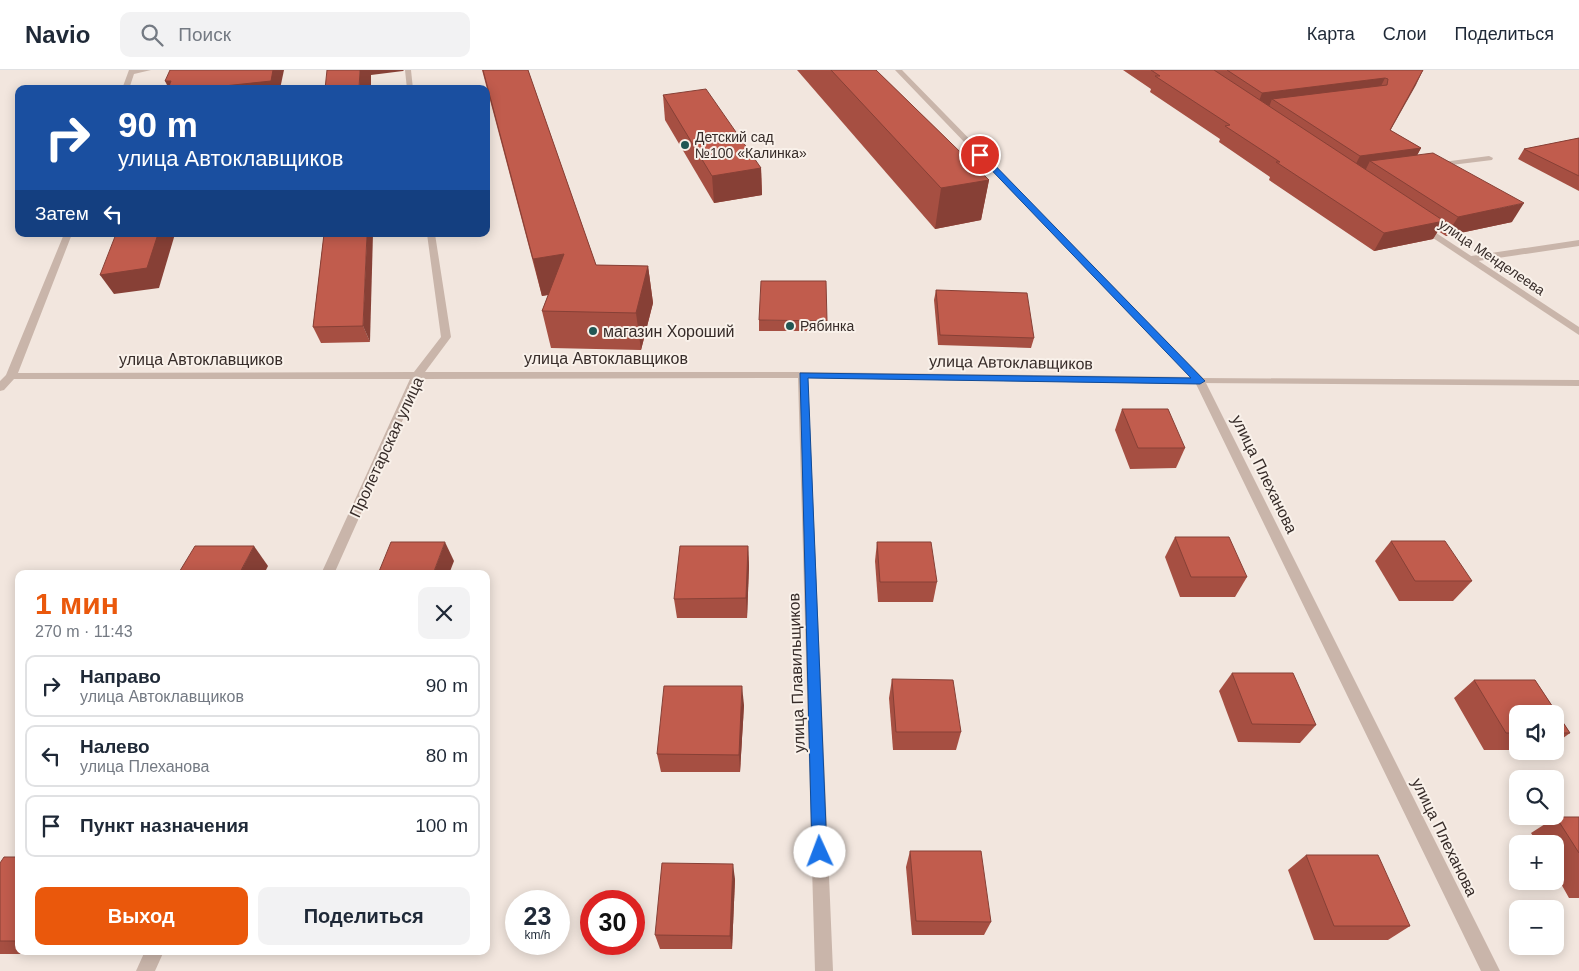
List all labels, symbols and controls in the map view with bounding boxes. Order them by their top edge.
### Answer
search box [120,12,470,57]
text: Navio [25,21,90,48]
icon: search [138,21,166,49]
text: Поиск [178,24,231,45]
text: Карта [1307,24,1355,44]
text: Слои [1383,24,1427,44]
text: Поделиться [1455,24,1554,44]
icon: right [35,105,100,170]
text: 90 m [118,105,198,144]
place label: Детский сад №100 «Калинка» [695,129,807,161]
pin [959,134,1001,176]
marker: Детский сад №100 «Калинка» [679,139,691,151]
icon: arrive [966,141,994,169]
text: улица Автоклавщиков [118,146,343,171]
icon: left [99,200,127,228]
text: Затем [35,203,89,224]
street label: улица Менделеева [1436,216,1548,298]
place label: Рябинка [800,318,854,334]
marker: Рябинка [784,320,796,332]
place label: магазин Хороший [603,323,735,340]
marker: магазин Хороший [587,325,599,337]
street label: улица Автоклавщиков [524,350,688,367]
street label: улица Автоклавщиков [119,351,283,368]
street label: улица Автоклавщиков [929,353,1093,372]
street label: Пролетарская улица [346,374,427,520]
street label: улица Плеханова [1229,412,1301,536]
text: 1 мин [35,587,119,620]
button: close [418,587,470,639]
street label: улица Плавильщиков [785,593,808,753]
text: 270 m · 11:43 [35,623,133,640]
text: Направо [80,666,161,687]
icon: right [37,672,65,700]
text: 90 m [426,675,468,696]
text: улица Автоклавщиков [80,688,244,705]
map controls [1509,705,1564,955]
button: sound [1509,705,1564,760]
text: Налево [80,736,150,757]
icon: left [37,742,65,770]
text: 80 m [426,745,468,766]
text: улица Плеханова [80,758,209,775]
button: search [1509,770,1564,825]
street label: улица Плеханова [1409,775,1481,899]
icon: arrive [37,812,65,840]
text: Пункт назначения [80,815,249,836]
text: 100 m [415,815,468,836]
position arrow [793,825,845,877]
button: + [1509,835,1564,890]
button: Выход [35,887,248,945]
button: Поделиться [258,887,470,945]
speed limit sign: 30 [580,890,645,955]
button: − [1509,900,1564,955]
text: 23 [524,902,551,930]
text: km/h [524,928,551,942]

